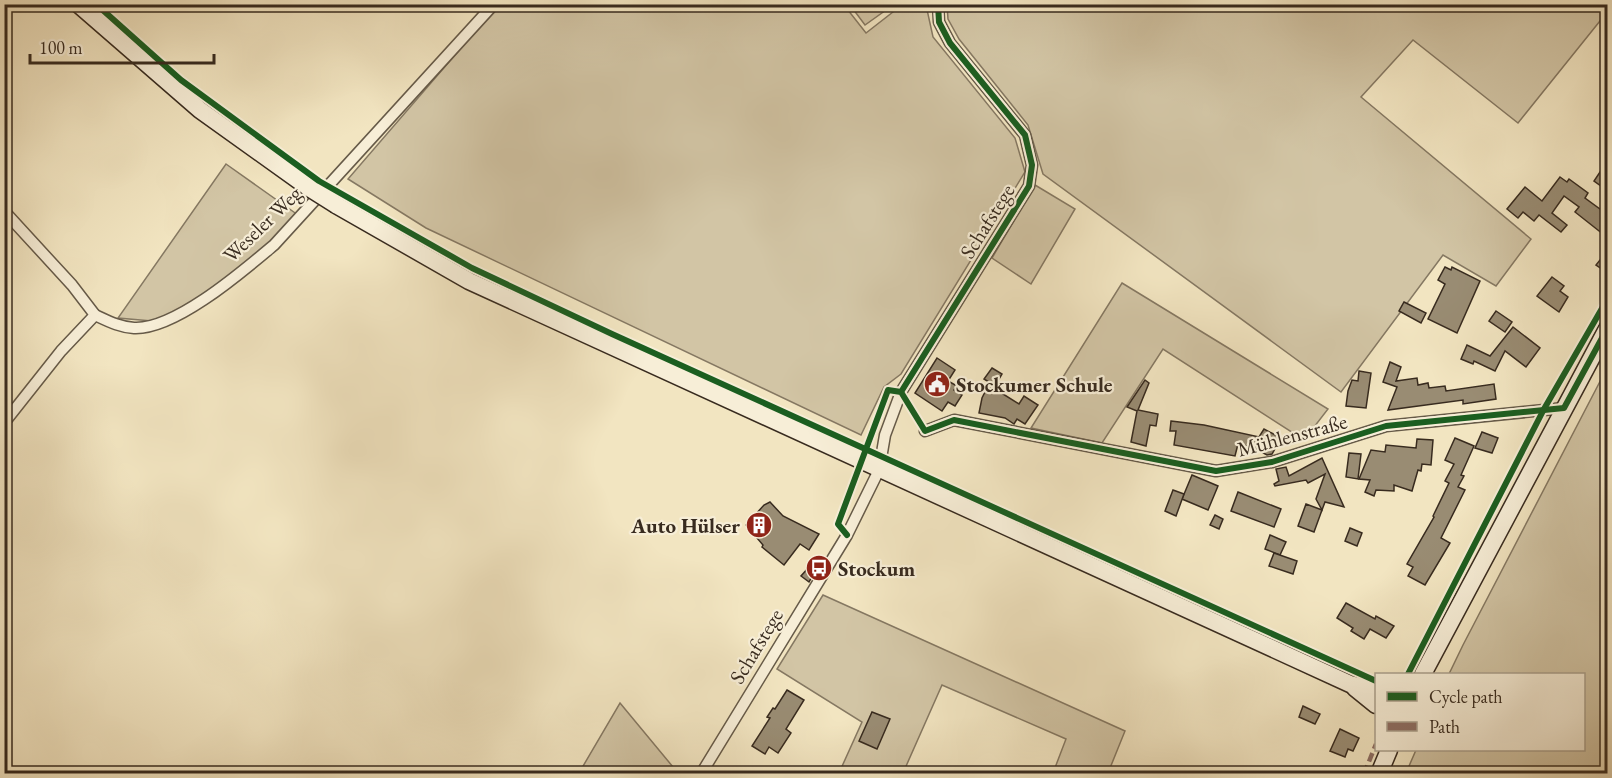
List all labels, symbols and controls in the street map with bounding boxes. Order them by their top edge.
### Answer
scale bar [30,27,214,65]
text: 100 m [39,36,83,59]
street label: Weseler Weg [217,179,308,268]
street label: Schafstege [954,179,1020,263]
public building icon: Stockumer Schule [922,369,952,399]
place label: Stockumer Schule [956,371,1113,398]
street label: Mühlenstraße [1234,407,1350,463]
building icon: Auto Hülser [744,510,774,540]
place label: Auto Hülser [630,512,740,539]
bus stop icon: Stockum [804,553,834,583]
place label: Stockum [838,555,915,582]
street label: Schafstege [723,603,789,689]
legend [1375,673,1585,751]
text: Cycle path [1429,685,1503,708]
text: Path [1429,715,1460,738]

